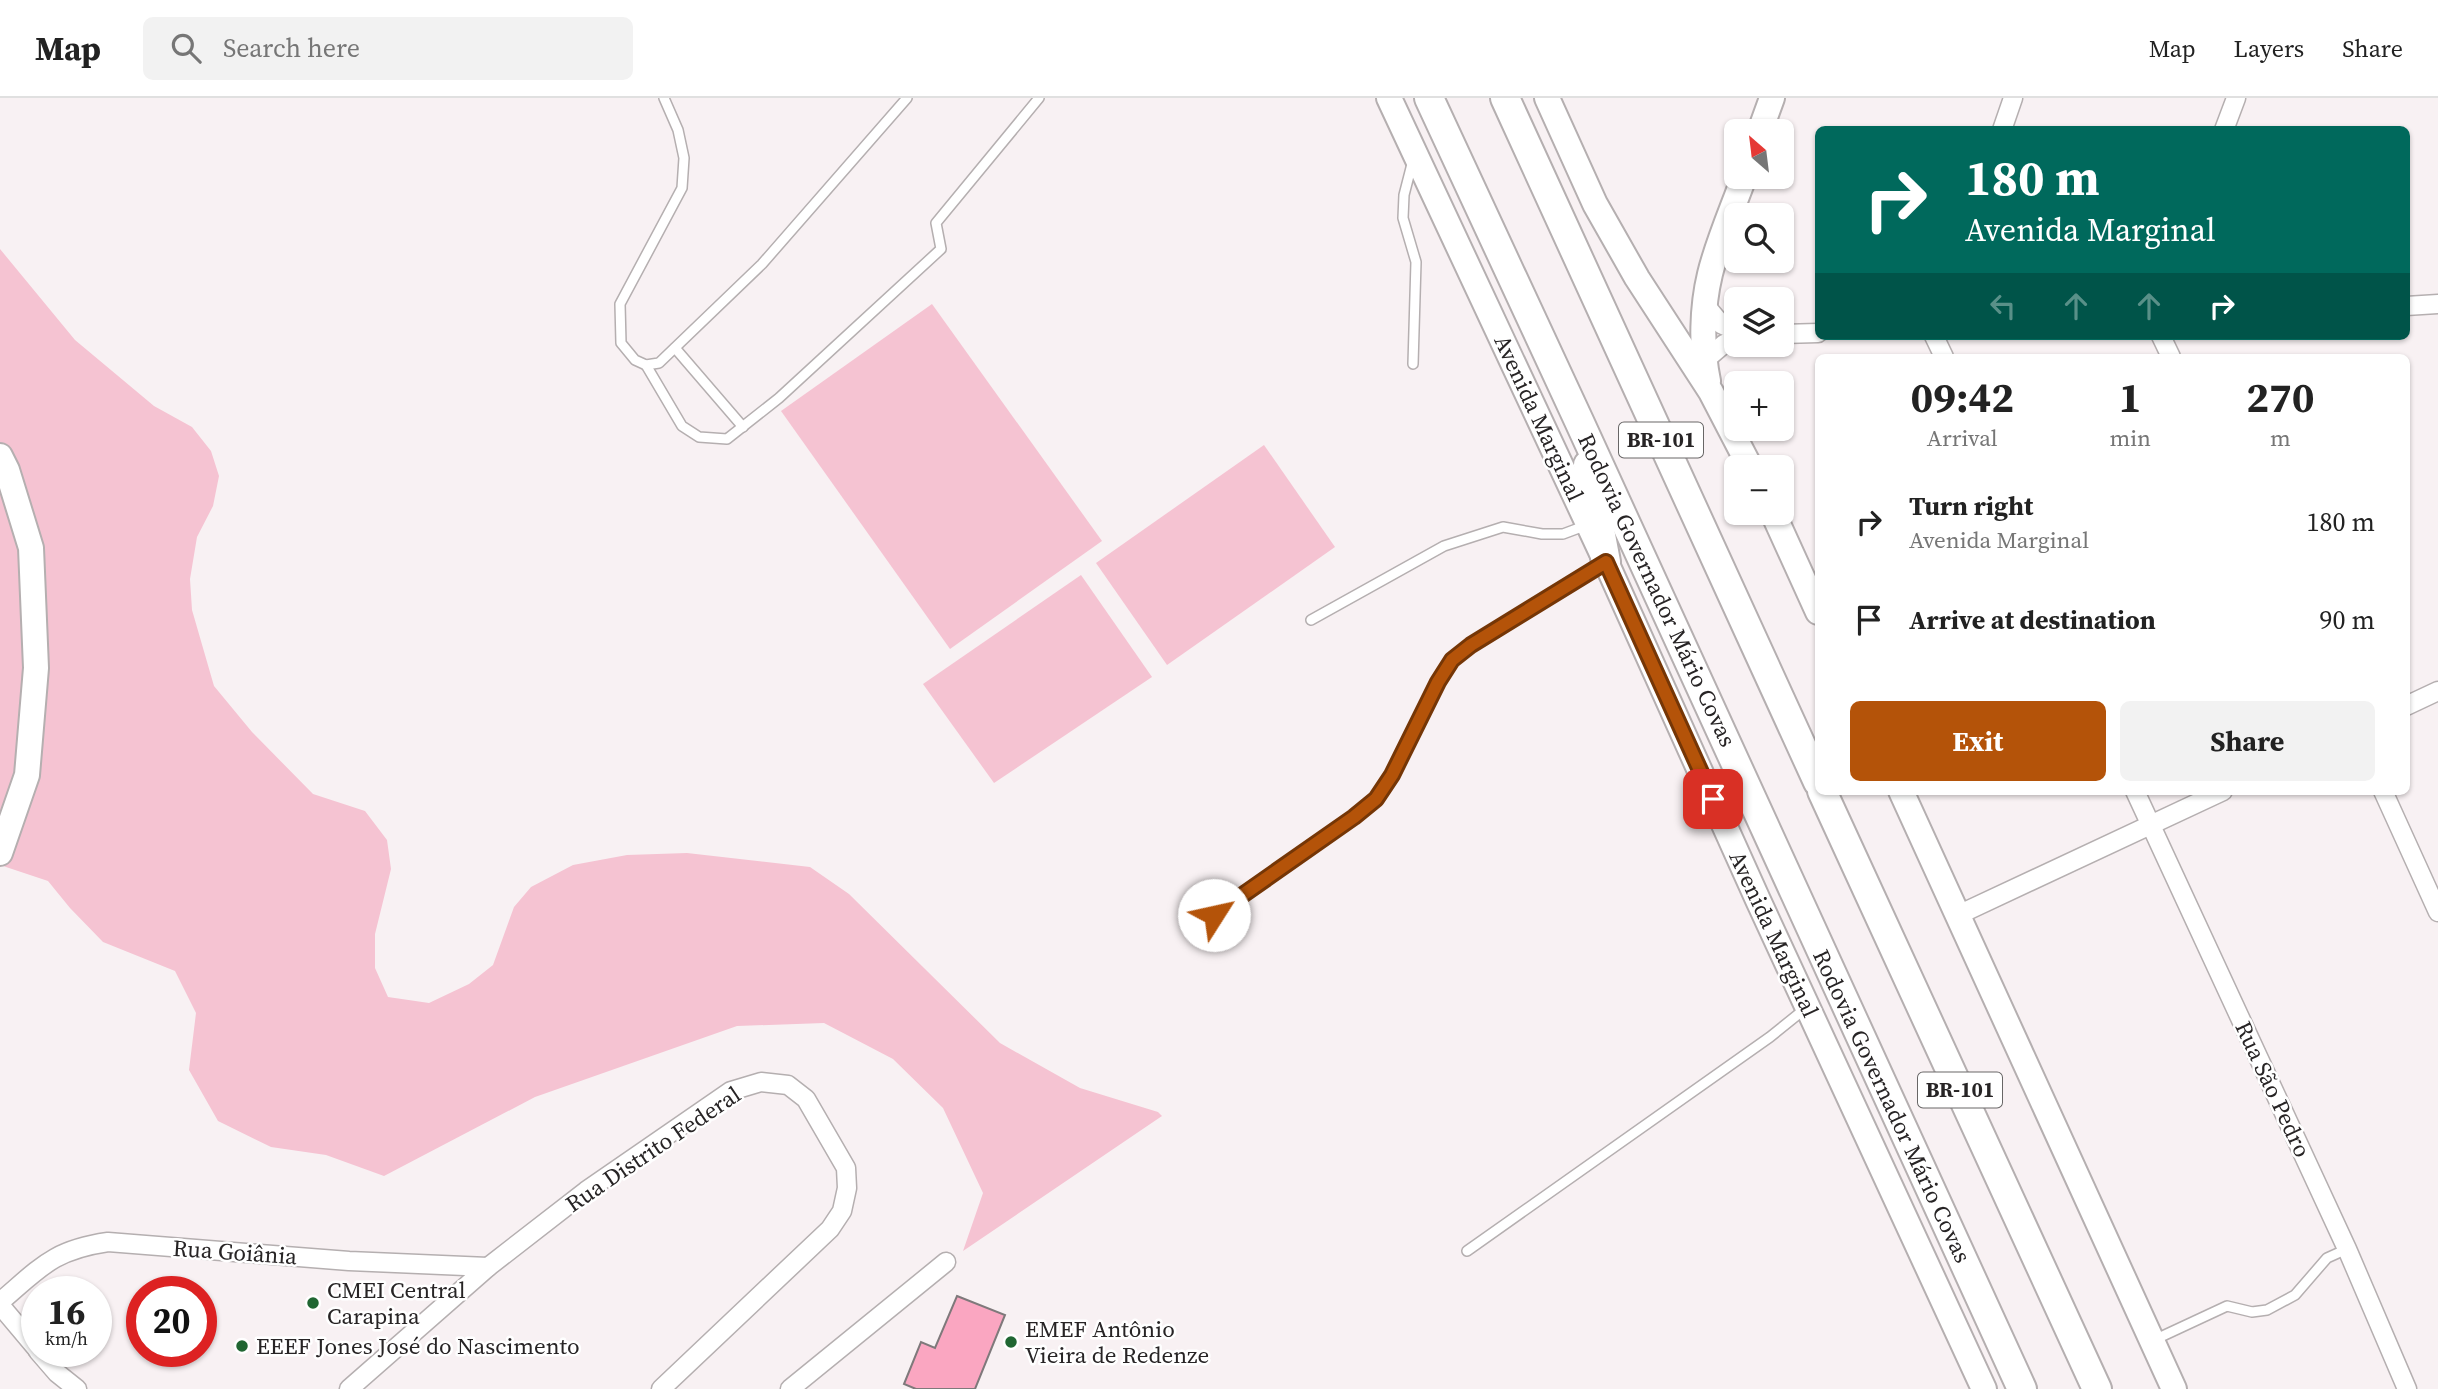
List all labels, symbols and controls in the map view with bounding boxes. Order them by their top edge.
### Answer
search box [143,17,633,80]
text: Map [35,26,101,71]
icon: search [167,29,205,67]
text: Search here [223,30,360,66]
text: Map [2149,32,2196,65]
text: Layers [2234,32,2304,65]
text: Share [2342,32,2403,65]
north arrow [1724,119,1794,189]
map controls [1724,119,1794,525]
text: 180 m [1965,144,2100,211]
icon: right [1850,154,1941,245]
button: search [1724,203,1794,273]
text: Avenida Marginal [1965,208,2216,252]
button: layers [1724,287,1794,357]
icon: left [1984,287,2022,325]
icon: ahead [2057,287,2095,325]
icon: ahead [2130,287,2168,325]
icon: right [2203,287,2241,325]
street label: Avenida Marginal [1486,330,1592,507]
text: 09:42 [1910,368,2014,426]
text: 1 [2119,368,2142,426]
text: 270 [2246,368,2315,426]
button: + [1724,371,1794,441]
road number: BR-101 [1619,422,1703,458]
text: Arrival [1927,422,1998,454]
text: min [2109,422,2151,454]
text: m [2270,422,2291,454]
street label: Rodovia Governador Mário Covas [1570,428,1744,752]
button: − [1724,455,1794,525]
text: Turn right [1909,488,2033,524]
icon: right [1850,503,1888,541]
text: 180 m [2307,504,2375,540]
text: Avenida Marginal [1909,524,2089,556]
icon: arrive [1850,601,1888,639]
text: Arrive at destination [1909,602,2156,638]
text: 90 m [2320,602,2375,638]
button: Exit [1850,701,2106,781]
button: Share [2120,701,2375,781]
pin [1683,769,1743,829]
icon: arrive [1694,780,1732,818]
street label: Avenida Marginal [1721,846,1827,1023]
position arrow [1177,878,1251,952]
street label: Rodovia Governador Mário Covas [1805,944,1979,1268]
street label: Rua São Pedro [2228,1016,2318,1162]
road number: BR-101 [1918,1072,2002,1108]
street label: Rua Distrito Federal [559,1078,747,1220]
street label: Rua Goiânia [172,1232,298,1272]
place label: CMEI Central Carapina [327,1274,466,1332]
speed limit sign: 20 [126,1276,217,1367]
text: 16 [48,1288,85,1336]
marker: CMEI Central Carapina [305,1295,321,1311]
place label: EMEF Antônio Vieira de Redenze [1025,1313,1209,1371]
text: km/h [45,1326,88,1351]
place label: EEEF Jones José do Nascimento [256,1330,580,1362]
marker: EMEF Antônio Vieira de Redenze [1003,1334,1019,1350]
marker: EEEF Jones José do Nascimento [234,1338,250,1354]

